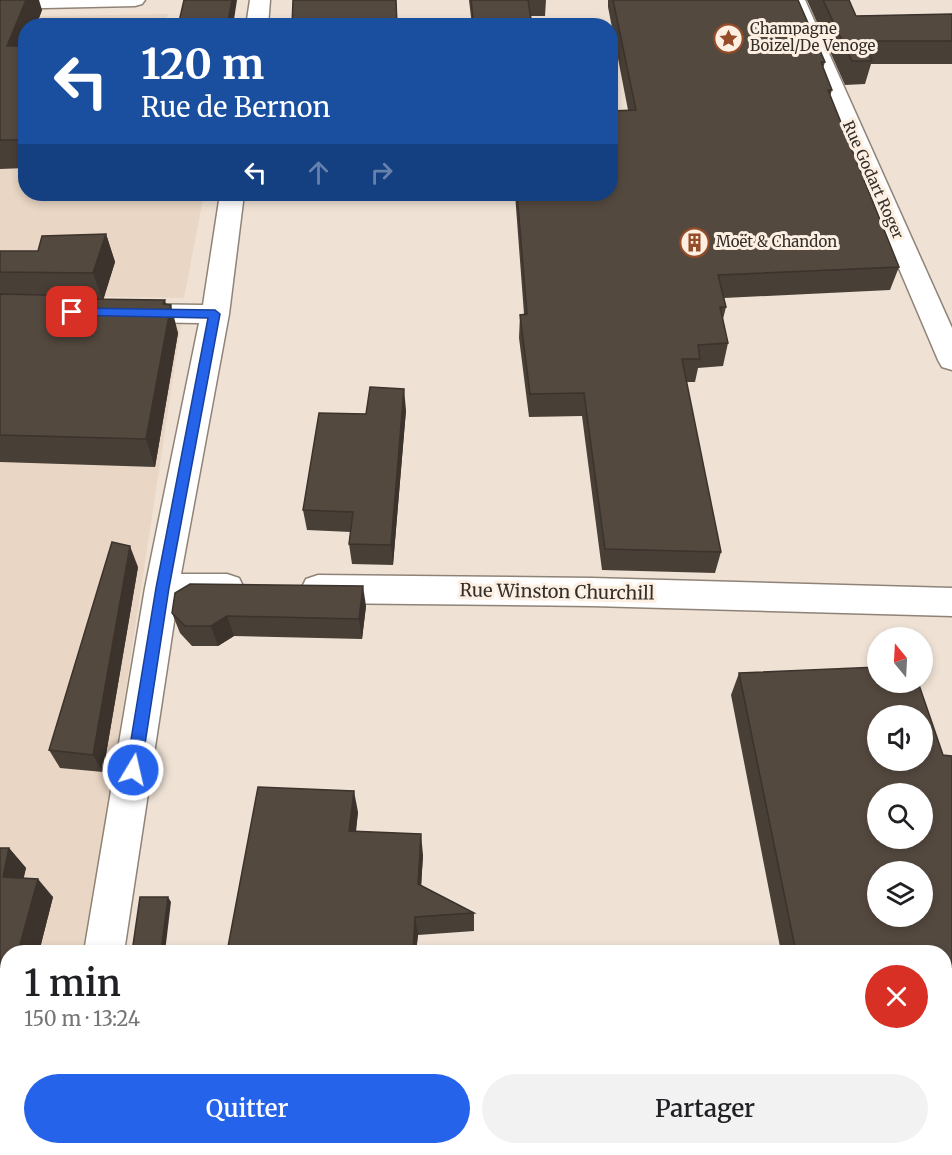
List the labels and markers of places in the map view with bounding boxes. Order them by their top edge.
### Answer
place label: Champagne Boizel/De Venoge [750,19,876,55]
place icon: Champagne Boizel/De Venoge [713,22,745,54]
building icon: Moёt & Chandon [679,226,711,258]
place label: Moёt & Chandon [716,232,837,251]
pin [46,286,97,337]

